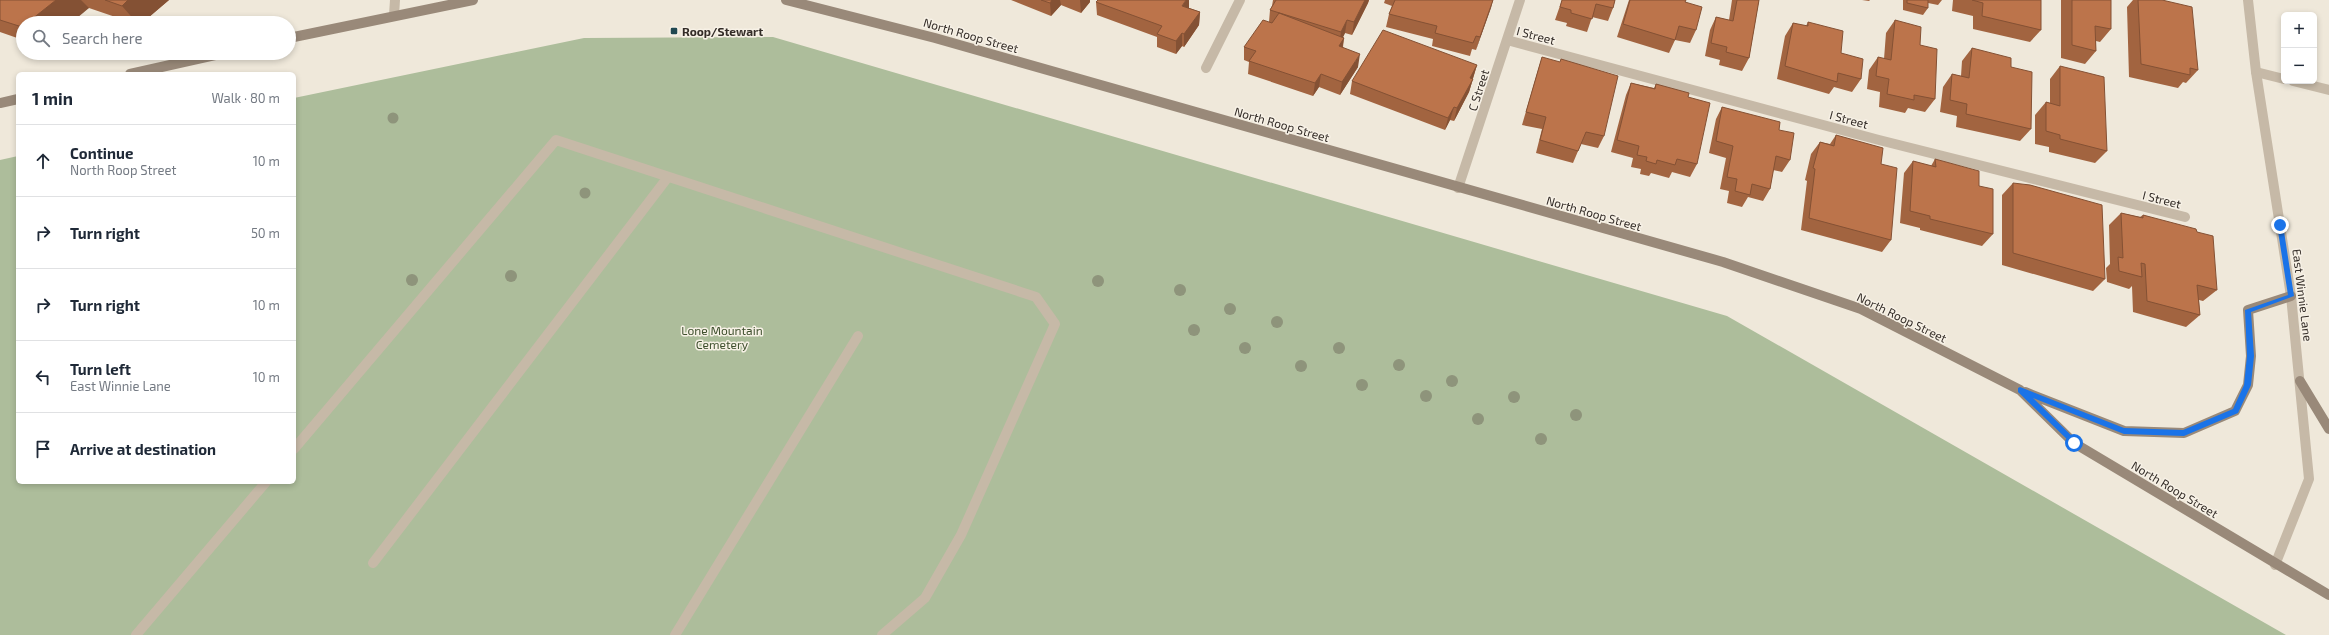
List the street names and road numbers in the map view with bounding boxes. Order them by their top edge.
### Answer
street label: North Roop Street [922,15,1021,55]
street label: I Street [1515,23,1557,47]
street label: C Street [1465,67,1491,113]
street label: North Roop Street [1233,104,1332,144]
street label: I Street [1828,107,1870,131]
street label: I Street [2141,187,2183,211]
street label: North Roop Street [1545,193,1644,233]
street label: East Winnie Lane [2290,248,2316,342]
street label: North Roop Street [1855,289,1950,345]
street label: North Roop Street [2129,458,2221,521]

